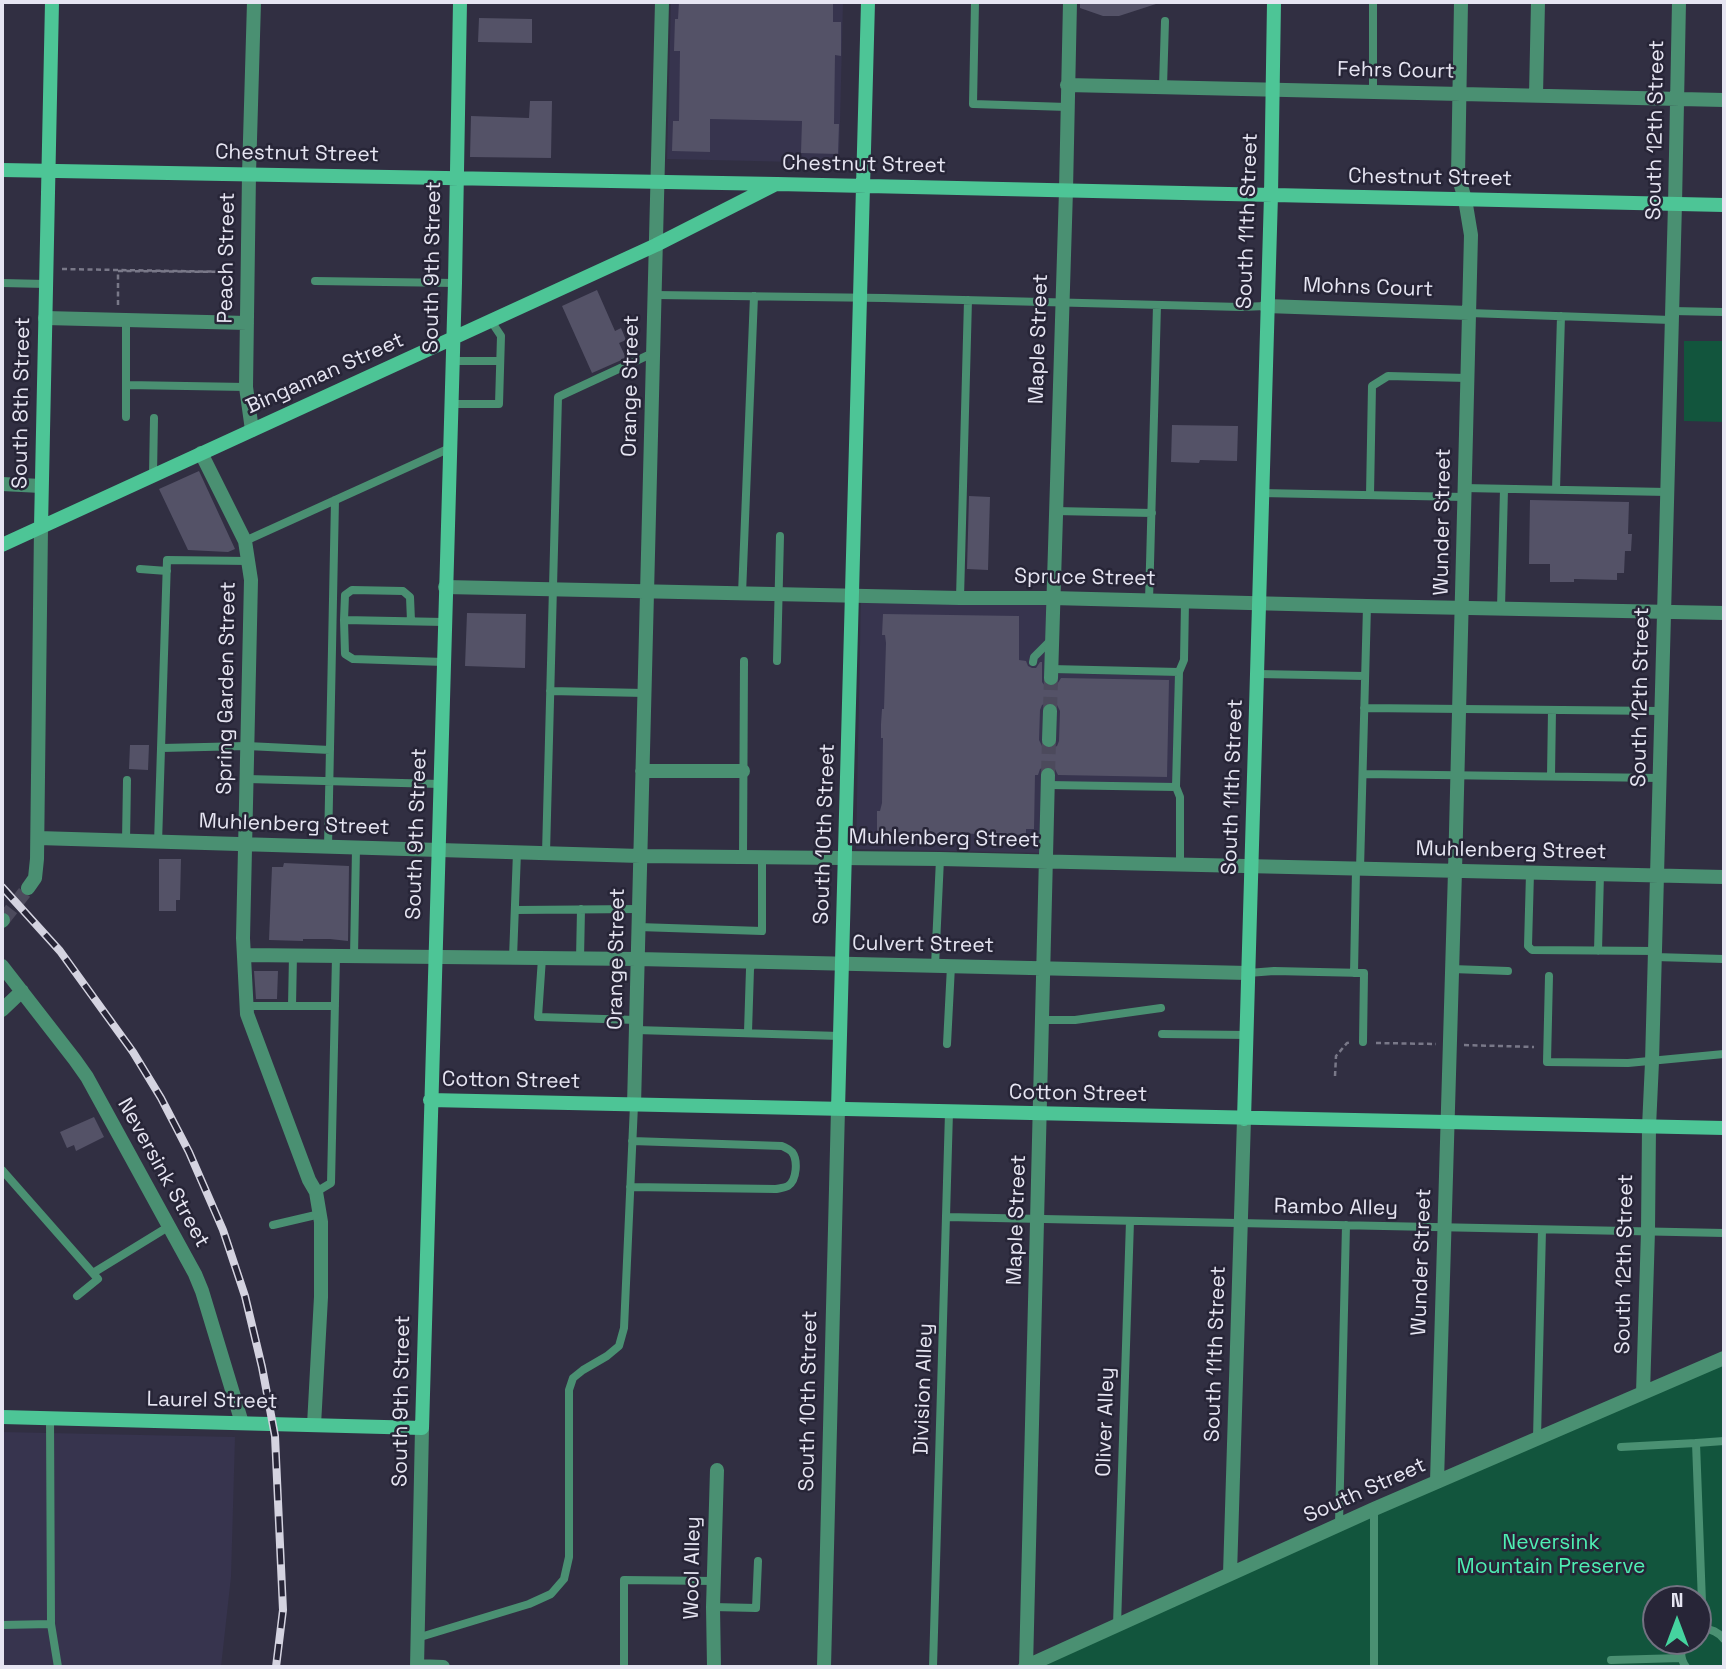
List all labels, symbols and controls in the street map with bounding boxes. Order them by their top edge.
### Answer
street label: South 12th Street [1642,40,1670,220]
street label: Fehrs Court [1337,57,1455,85]
street label: South 11th Street [1232,132,1264,310]
street label: Chestnut Street [215,140,379,168]
street label: Chestnut Street [782,151,946,179]
street label: Chestnut Street [1348,164,1512,192]
street label: South 9th Street [419,181,447,353]
street label: Peach Street [213,192,241,324]
street label: Maple Street [1024,273,1054,405]
street label: Mohns Court [1302,273,1434,303]
street label: Orange Street [617,315,645,457]
street label: South 8th Street [8,317,36,489]
street label: Bingaman Street [242,328,408,420]
street label: Wunder Street [1429,448,1457,596]
street label: Spruce Street [1014,564,1156,592]
street label: Spring Garden Street [213,581,241,795]
street label: South 12th Street [1627,607,1655,787]
street label: South 11th Street [1217,698,1249,876]
street label: South 10th Street [809,743,841,925]
street label: South 9th Street [401,748,433,920]
street label: Muhlenberg Street [198,809,390,841]
street label: Muhlenberg Street [848,825,1040,853]
street label: Muhlenberg Street [1415,837,1607,865]
street label: Orange Street [603,888,631,1030]
street label: Culvert Street [852,931,994,959]
street label: Cotton Street [442,1067,580,1095]
street label: Cotton Street [1009,1080,1147,1108]
street label: Neversink Street [112,1094,214,1252]
street label: Maple Street [1002,1154,1032,1286]
street label: South 12th Street [1611,1174,1639,1354]
street label: Wunder Street [1407,1188,1437,1336]
street label: Rambo Alley [1274,1194,1398,1222]
street label: South 11th Street [1200,1265,1232,1443]
street label: South 10th Street [795,1310,823,1492]
street label: South 9th Street [388,1315,416,1487]
street label: Division Alley [909,1323,939,1455]
street label: Oliver Alley [1091,1367,1121,1477]
street label: Laurel Street [146,1387,278,1415]
street label: South Street [1300,1453,1430,1529]
street label: Wool Alley [679,1516,707,1620]
park label: Neversink Mountain Preserve [1457,1530,1645,1580]
north arrow [1642,1585,1712,1655]
text: N [1671,1588,1683,1613]

